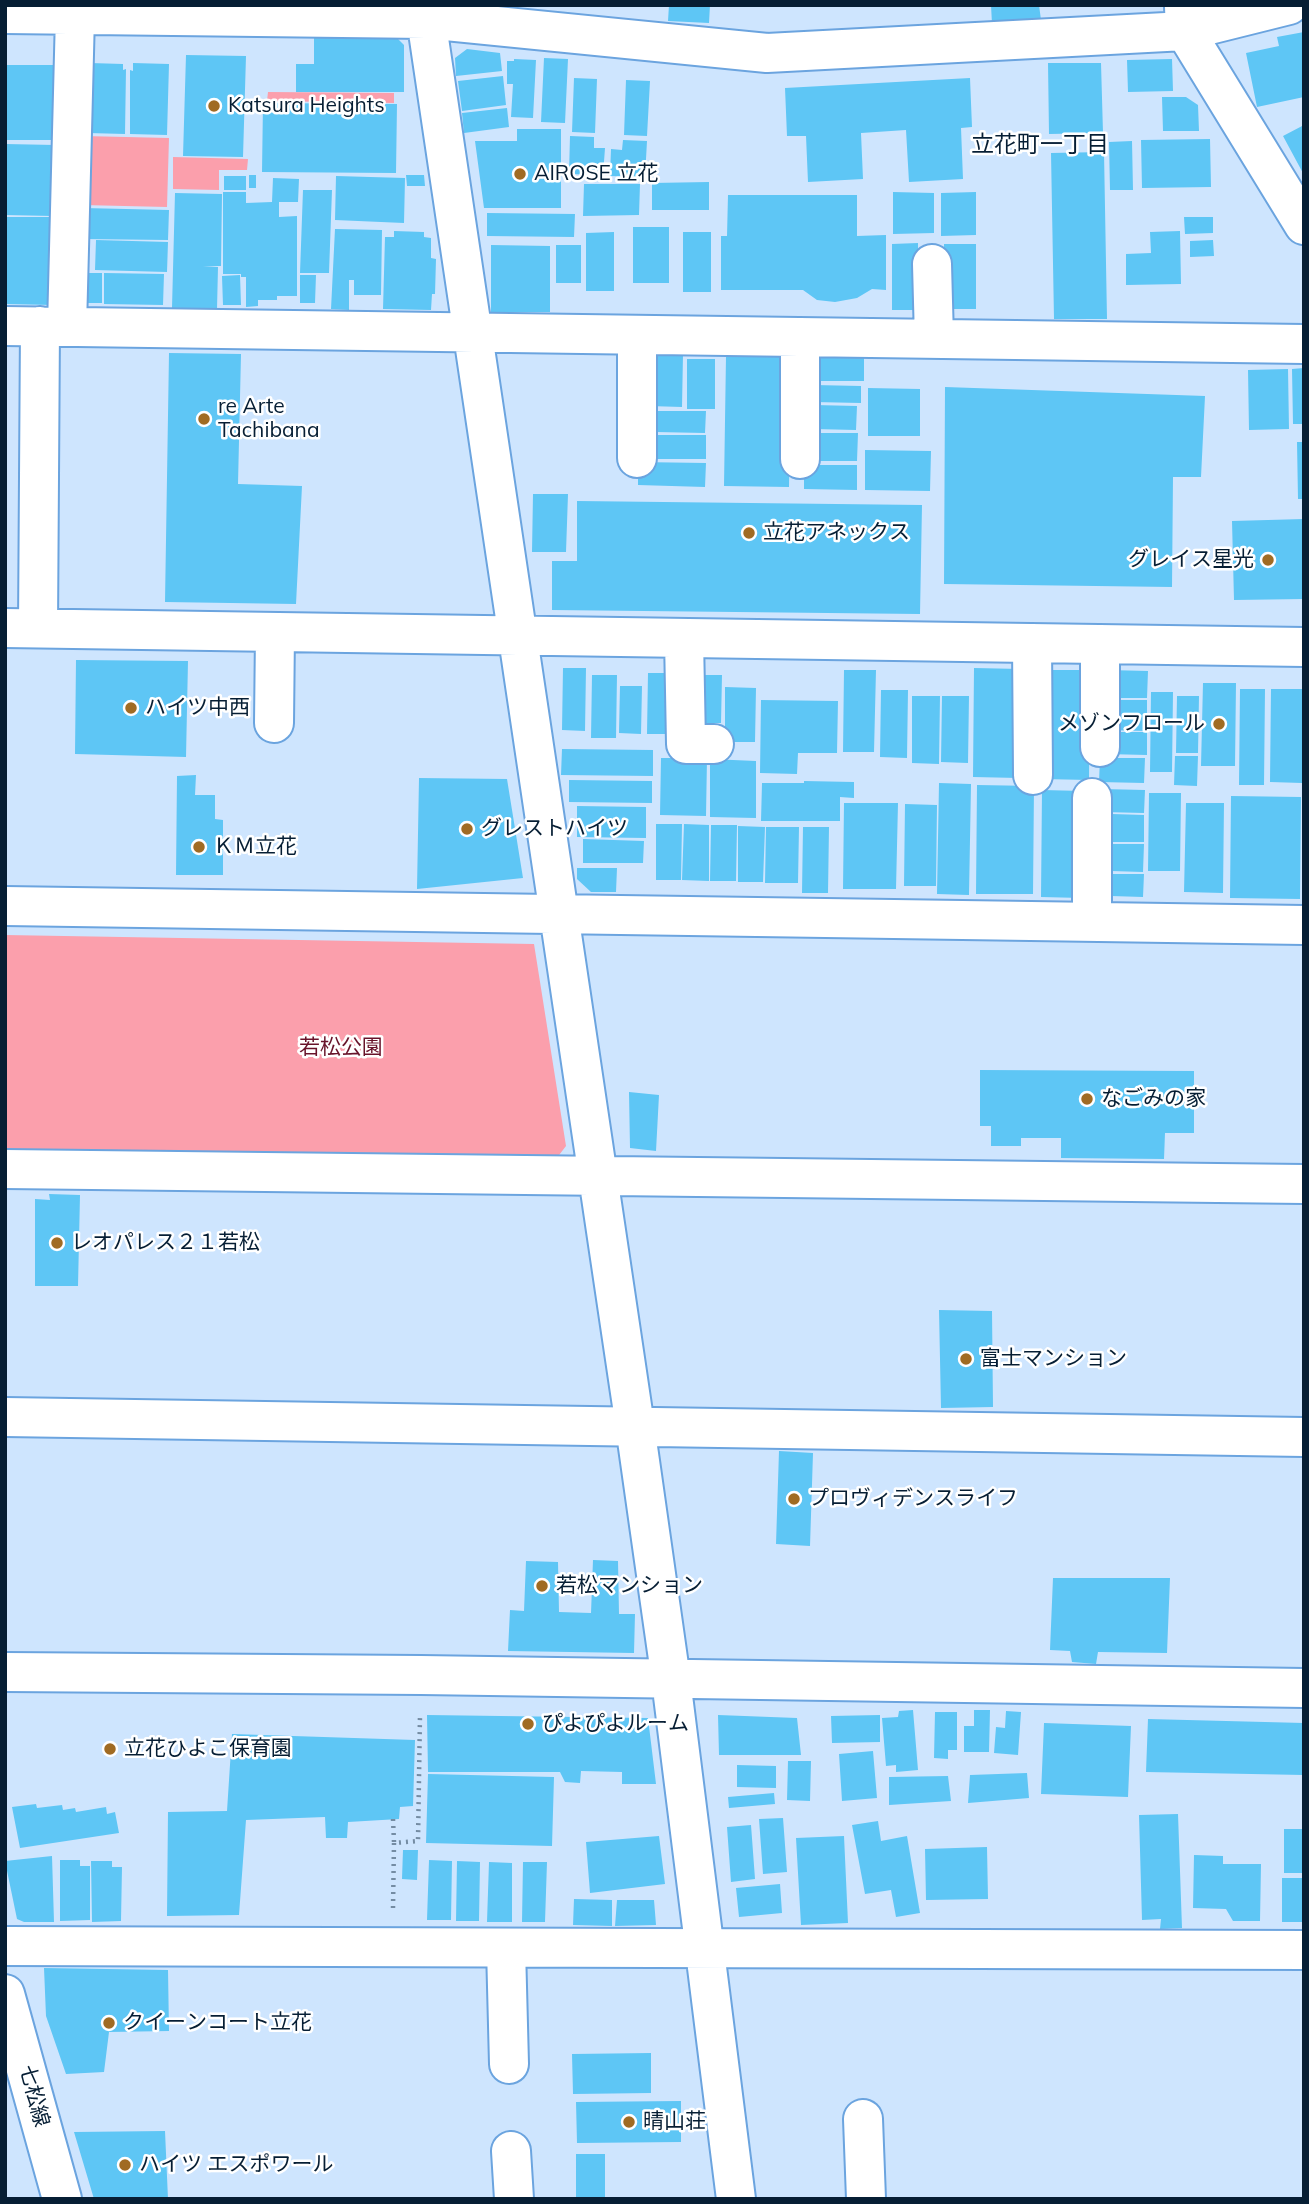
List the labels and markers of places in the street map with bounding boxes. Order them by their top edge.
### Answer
place label: Katsura Heights [228,93,385,119]
marker: Katsura Heights [206,98,222,114]
place label: AIROSE 立花 [534,161,658,187]
marker: AIROSE 立花 [512,166,528,182]
place label: re Arte Tachibana [218,394,319,444]
marker: re Arte Tachibana [196,411,212,427]
place label: 立花アネックス [763,520,910,546]
marker: 立花アネックス [741,525,757,541]
place label: グレイス星光 [1128,547,1254,573]
marker: グレイス星光 [1260,552,1276,568]
place label: ハイツ中西 [145,695,250,721]
marker: ハイツ中西 [123,700,139,716]
place label: メゾンフロール [1058,711,1205,737]
marker: メゾンフロール [1211,716,1227,732]
place label: グレストハイツ [481,816,628,842]
marker: グレストハイツ [459,821,475,837]
place label: ＫＭ立花 [213,834,297,860]
marker: ＫＭ立花 [191,839,207,855]
place label: なごみの家 [1101,1086,1206,1112]
marker: なごみの家 [1079,1091,1095,1107]
place label: レオパレス２１若松 [71,1230,260,1256]
marker: レオパレス２１若松 [49,1235,65,1251]
place label: 富士マンション [980,1346,1127,1372]
marker: 富士マンション [958,1351,974,1367]
place label: プロヴィデンスライフ [808,1486,1018,1512]
marker: プロヴィデンスライフ [786,1491,802,1507]
place label: 若松マンション [556,1573,703,1599]
marker: 若松マンション [534,1578,550,1594]
place label: ぴよぴよルーム [542,1711,689,1737]
marker: ぴよぴよルーム [520,1716,536,1732]
place label: 立花ひよこ保育園 [124,1736,292,1762]
marker: 立花ひよこ保育園 [102,1741,118,1757]
place label: クイーンコート立花 [123,2010,312,2036]
marker: クイーンコート立花 [101,2015,117,2031]
place label: 晴山荘 [643,2109,706,2135]
marker: 晴山荘 [621,2114,637,2130]
place label: ハイツ エスポワール [139,2152,333,2178]
marker: ハイツ エスポワール [117,2157,133,2173]

